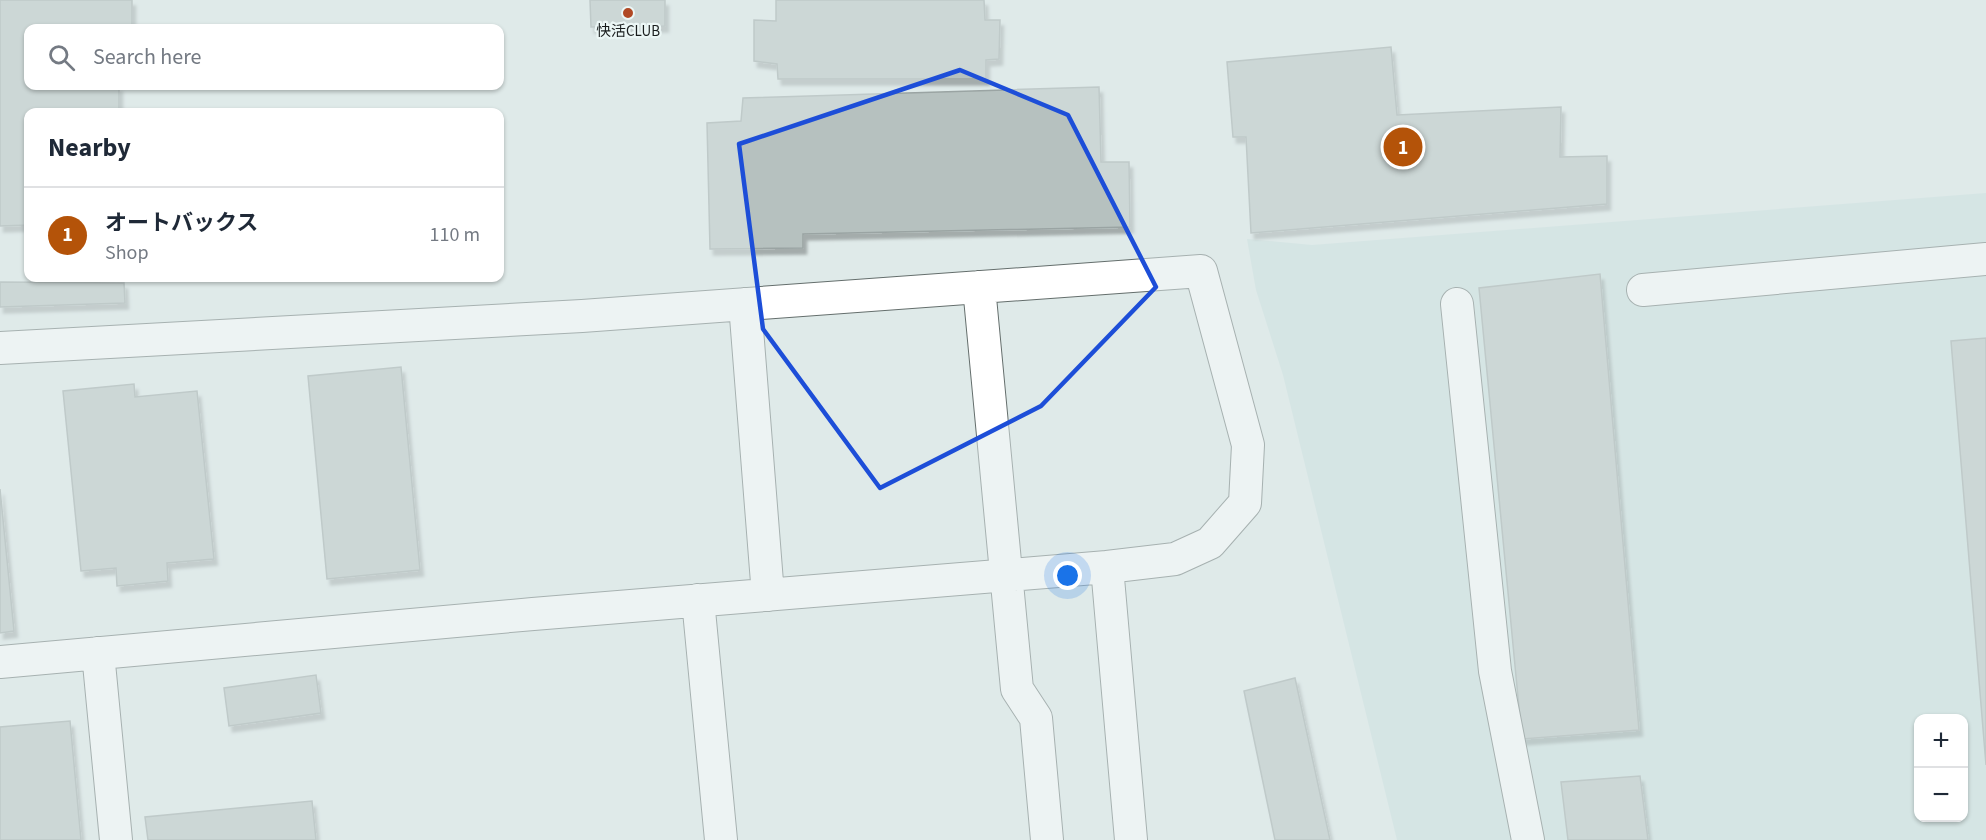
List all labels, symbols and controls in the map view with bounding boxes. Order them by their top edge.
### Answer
marker: 快活CLUB [621,6,635,20]
place label: 快活CLUB [596,21,660,42]
search box [24,24,504,90]
icon: search [45,41,78,74]
text: Search here [93,41,201,73]
pin: 1 [1384,124,1422,170]
text: Nearby [48,129,131,166]
text: オートバックス [105,207,258,239]
text: 1 [62,221,73,249]
text: 110 m [430,221,480,249]
text: Shop [105,239,149,267]
your location [1053,561,1082,590]
map controls [1914,714,1968,822]
button: + [1914,714,1968,768]
button: − [1914,768,1968,822]

